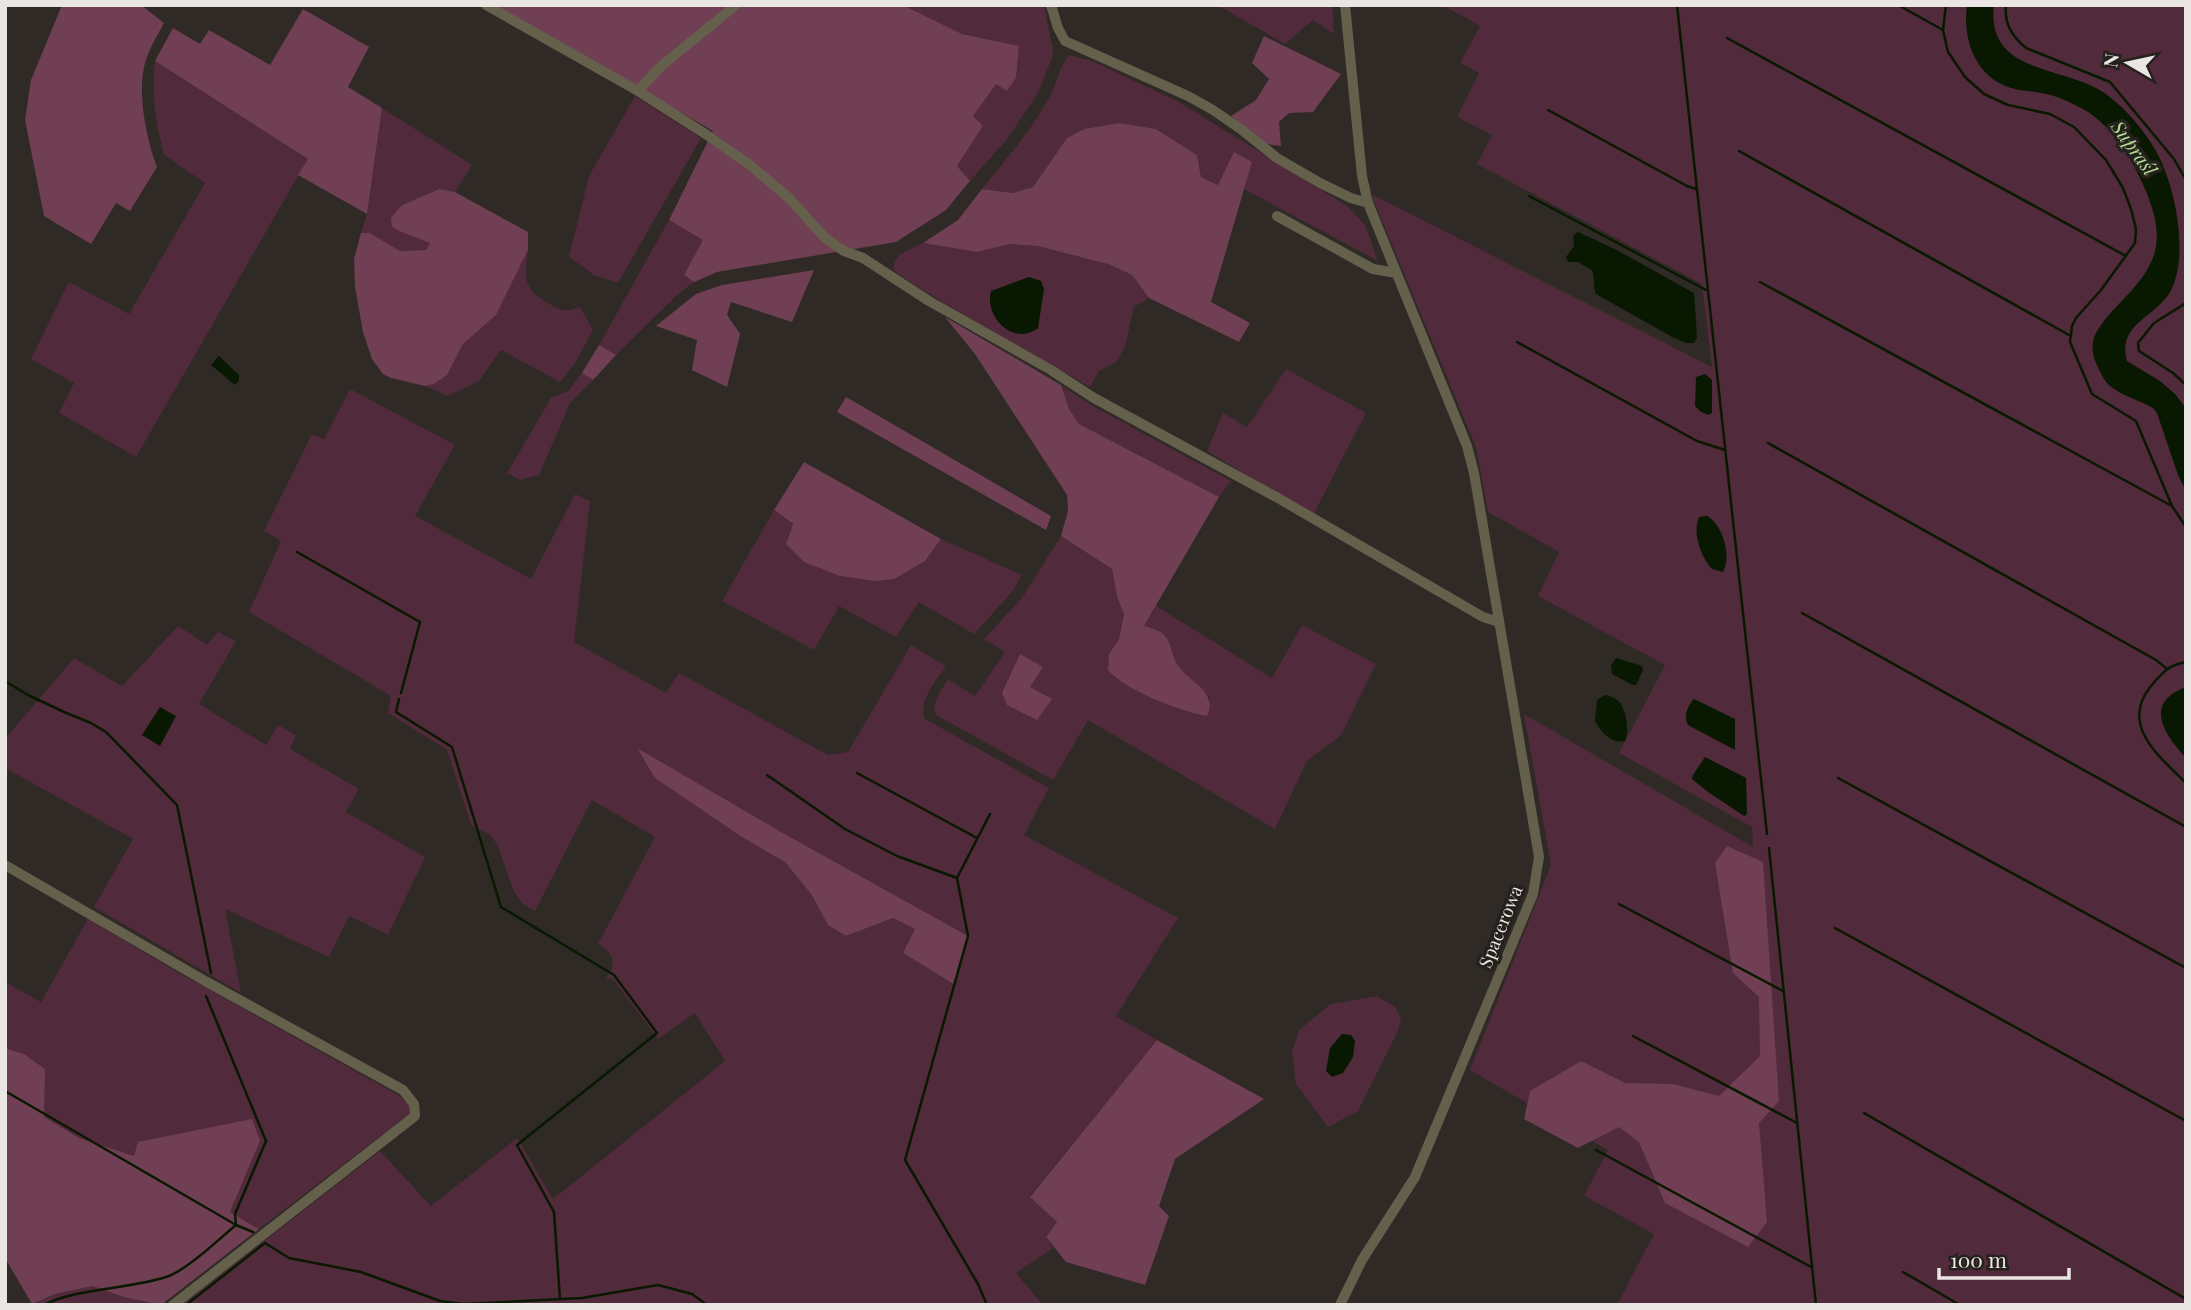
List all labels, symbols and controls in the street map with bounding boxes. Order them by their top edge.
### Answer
north arrow [2093,28,2163,98]
text: N [2096,51,2124,69]
water label: Supraśl [2106,114,2164,181]
street label: Spacerowa [1473,882,1528,972]
scale bar [1939,1236,2068,1280]
text: 100 m [1950,1245,2007,1273]

